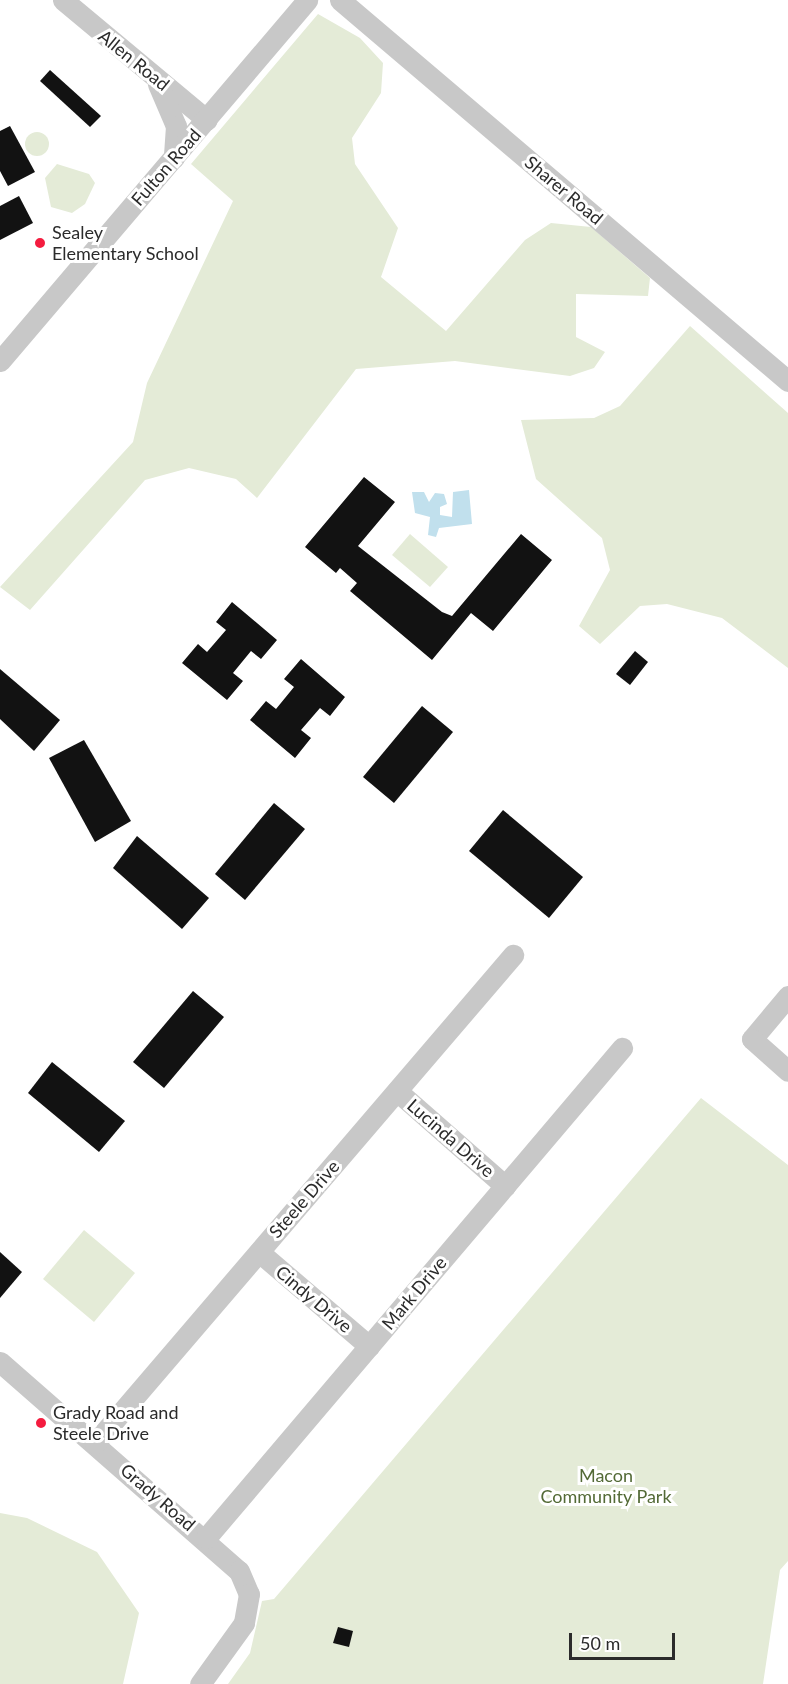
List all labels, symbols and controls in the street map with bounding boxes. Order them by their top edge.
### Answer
street label: Allen Road [94,25,174,95]
street label: Fulton Road [127,124,205,210]
street label: Sharer Road [521,151,607,229]
place label: Sealey Elementary School [52,222,199,264]
marker: Sealey Elementary School [33,236,47,250]
street label: Lucinda Drive [403,1094,499,1182]
street label: Steele Drive [264,1156,344,1242]
street label: Mark Drive [377,1252,451,1334]
street label: Cindy Drive [271,1261,357,1337]
place label: Grady Road and Steele Drive [53,1402,179,1444]
marker: Grady Road and Steele Drive [34,1416,48,1430]
street label: Grady Road [116,1459,200,1535]
park label: Macon Community Park [540,1465,672,1508]
scale bar [572,1621,678,1659]
text: 50 m [580,1632,620,1654]

